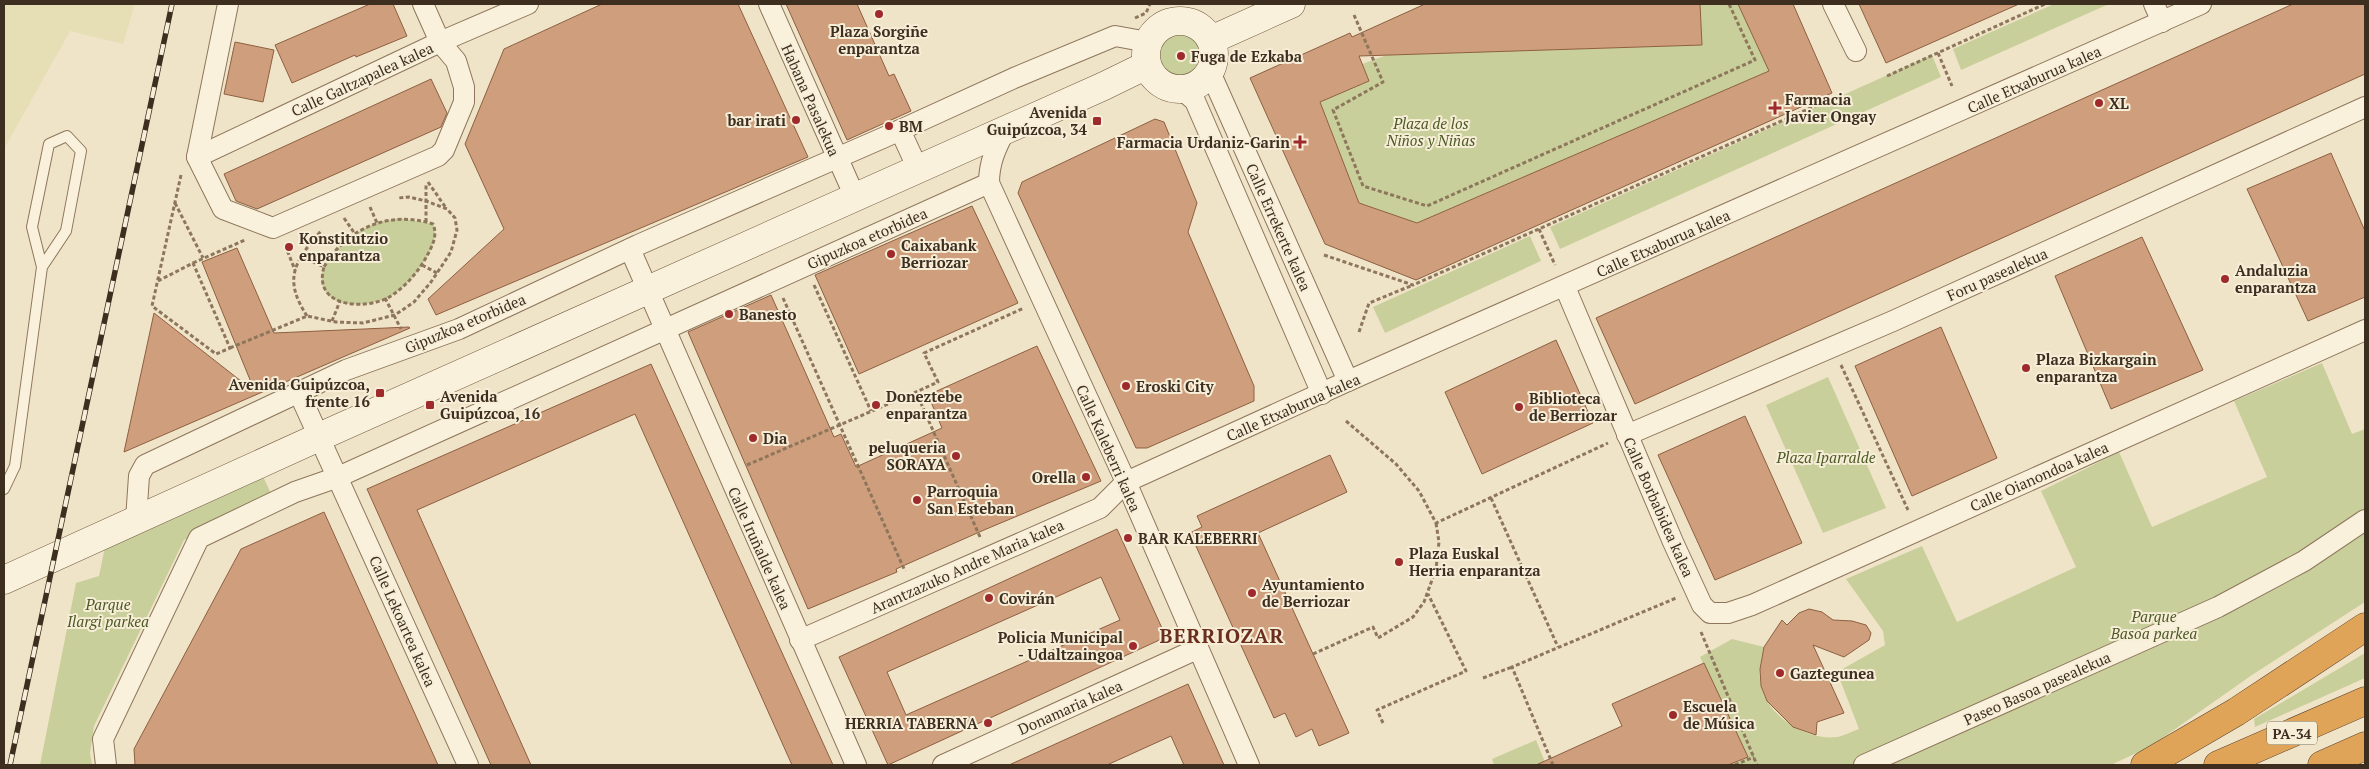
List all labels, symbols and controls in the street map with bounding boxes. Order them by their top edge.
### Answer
marker: Plaza Sorgiñe enparantza [873,8,885,20]
place label: Plaza Sorgiñe enparantza [830,21,928,58]
street label: Calle Galtzapalea kalea [288,37,437,121]
street label: Calle Etxaburua kalea [1964,40,2104,118]
street label: Habana Pasalekua [777,41,845,160]
place label: Fuga de Ezkaba [1191,46,1303,66]
marker: Fuga de Ezkaba [1175,50,1187,62]
place label: Farmacia Javier Ongay [1785,89,1877,126]
place label: XL [2109,93,2129,113]
marker: XL [2093,97,2105,109]
place label: Avenida Guipúzcoa, 34 [987,102,1088,139]
marker: Farmacia Javier Ongay [1769,102,1781,114]
place label: bar irati [727,110,786,130]
park label: Plaza de los Niños y Niñas [1386,113,1475,150]
marker: bar irati [790,114,802,126]
marker: Avenida Guipúzcoa, 34 [1091,115,1103,127]
place label: BM [899,116,923,136]
marker: BM [883,120,895,132]
place label: Farmacia Urdaniz-Garin [1117,132,1290,152]
marker: Farmacia Urdaniz-Garin [1294,136,1306,148]
street label: Calle Errekerte kalea [1242,160,1316,294]
street label: Gipuzkoa etorbidea [804,202,931,274]
street label: Calle Etxaburua kalea [1593,204,1733,282]
place label: Konstitutzio enparantza [299,228,388,265]
place label: Caixabank Berriozar [901,235,977,272]
marker: Konstitutzio enparantza [283,241,295,253]
street label: Foru pasealekua [1944,243,2051,305]
marker: Caixabank Berriozar [885,248,897,260]
place label: Andaluzia enparantza [2235,260,2317,297]
marker: Andaluzia enparantza [2219,273,2231,285]
street label: Gipuzkoa etorbidea [401,288,529,358]
place label: Banesto [739,304,797,324]
marker: Banesto [723,308,735,320]
place label: Plaza Bizkargain enparantza [2036,349,2157,386]
marker: Plaza Bizkargain enparantza [2020,362,2032,374]
street label: Calle Etxaburua kalea [1223,368,1363,446]
place label: Avenida Guipúzcoa, frente 16 [228,374,371,411]
place label: Eroski City [1136,376,1215,396]
marker: Eroski City [1120,380,1132,392]
street label: Calle Kaleberri kalea [1072,381,1146,515]
place label: Avenida Guipúzcoa, 16 [440,386,541,423]
place label: Doneztebe enparantza [886,386,968,423]
marker: Avenida Guipúzcoa, frente 16 [374,387,386,399]
place label: Biblioteca de Berriozar [1529,388,1618,425]
marker: Avenida Guipúzcoa, 16 [424,399,436,411]
marker: Doneztebe enparantza [870,399,882,411]
marker: Biblioteca de Berriozar [1513,401,1525,413]
place label: Dia [763,428,788,448]
marker: Dia [747,432,759,444]
street label: Calle Borbabidea kalea [1619,434,1699,581]
street label: Calle Oianondoa kalea [1967,436,2112,516]
place label: peluqueria SORAYA [868,437,947,474]
park label: Plaza Iparralde [1775,447,1876,467]
marker: peluqueria SORAYA [950,450,962,462]
place label: Orella [1032,467,1077,487]
marker: Orella [1080,471,1092,483]
place label: Parroquia San Esteban [927,481,1014,518]
street label: Calle Iruñalde kalea [724,483,796,613]
marker: Parroquia San Esteban [911,494,923,506]
street label: Arantzazuko Andre Maria kalea [867,514,1067,618]
place label: BAR KALEBERRI [1138,528,1258,548]
marker: BAR KALEBERRI [1122,532,1134,544]
place label: Plaza Euskal Herria enparantza [1409,543,1541,580]
street label: Calle Lekoartea kalea [365,552,441,690]
marker: Plaza Euskal Herria enparantza [1393,556,1405,568]
place label: Ayuntamiento de Berriozar [1262,574,1365,611]
marker: Ayuntamiento de Berriozar [1246,587,1258,599]
place label: Covirán [999,588,1055,608]
marker: Covirán [983,592,995,604]
park label: Parque Ilargi parkea [66,594,149,631]
park label: Parque Basoa parkea [2110,606,2197,643]
district label: BERRIOZAR [1160,622,1284,649]
place label: Policia Municipal - Udaltzaingoa [998,627,1124,664]
marker: Policia Municipal - Udaltzaingoa [1127,640,1139,652]
street label: Paseo Basoa pasealekua [1960,646,2114,729]
place label: Gaztegunea [1790,663,1875,683]
marker: Gaztegunea [1774,667,1786,679]
street label: Donamaria kalea [1015,675,1126,739]
place label: Escuela de Música [1683,696,1755,733]
marker: Escuela de Música [1667,709,1679,721]
place label: HERRIA TABERNA [845,713,978,733]
marker: HERRIA TABERNA [982,717,994,729]
road number: PA-34 [2267,721,2317,744]

